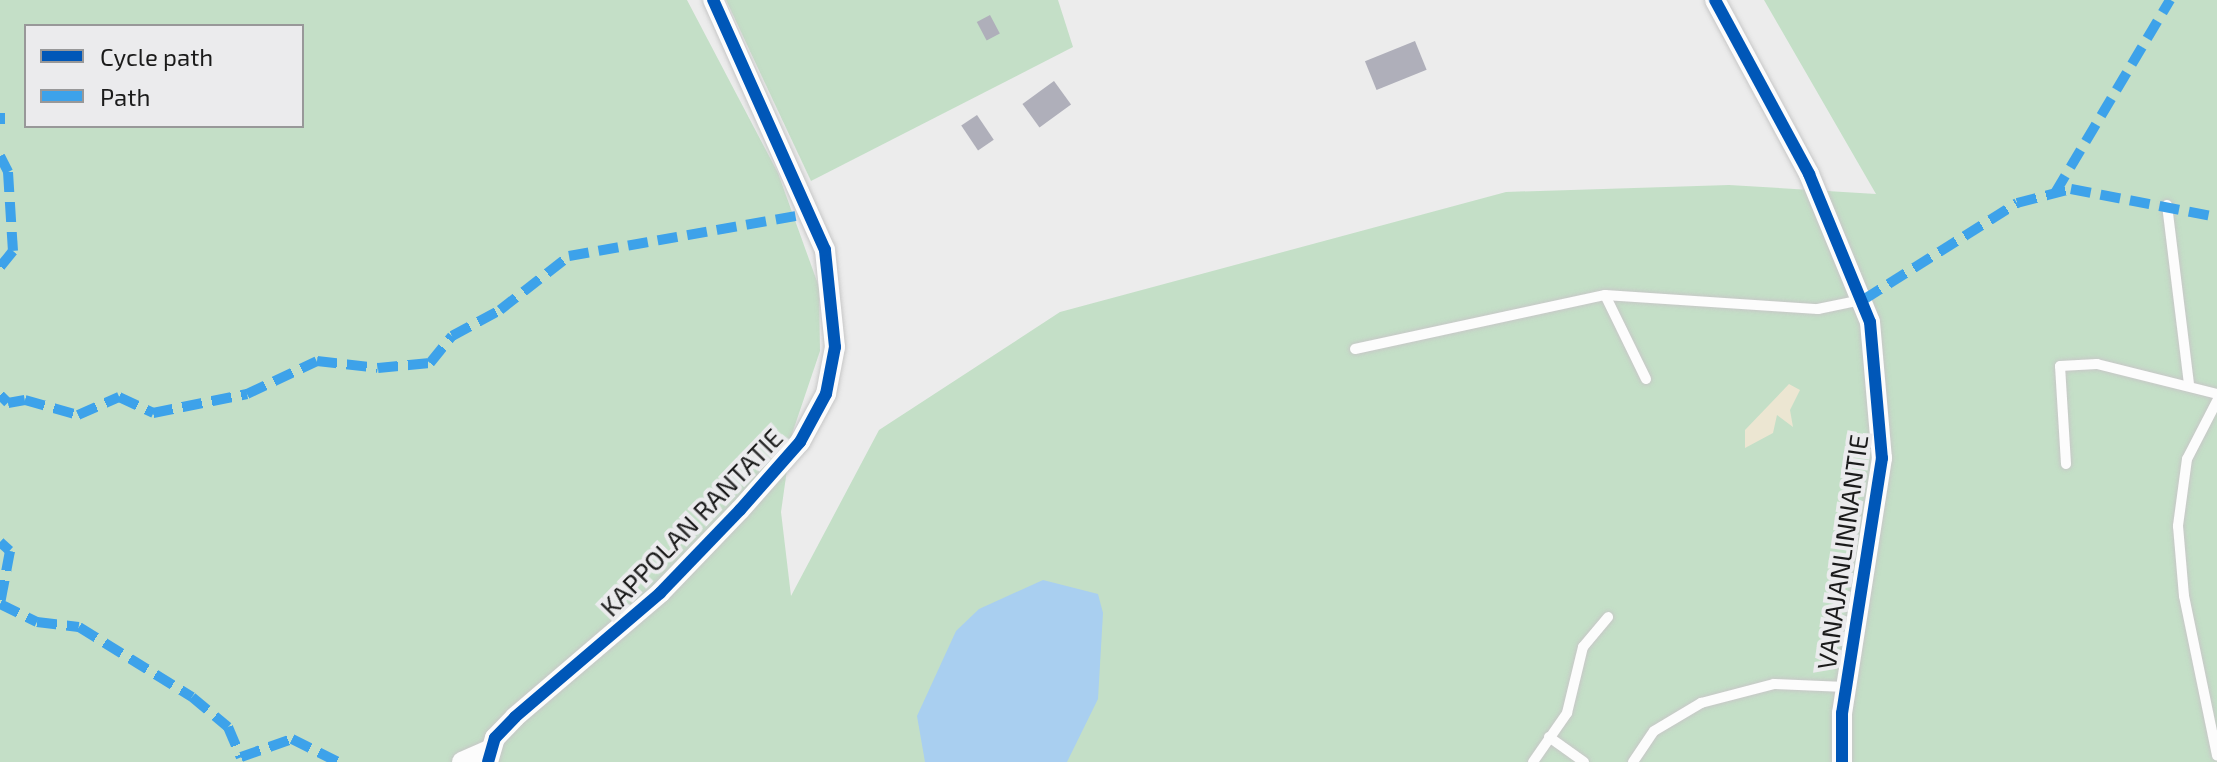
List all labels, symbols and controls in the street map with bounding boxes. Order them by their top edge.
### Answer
legend [24,24,304,128]
text: Cycle path [100,42,213,71]
text: Path [100,82,150,111]
street label: KAPPOLAN RANTATIE [593,422,789,622]
street label: VANAJANLINNANTIE [1810,433,1874,671]

